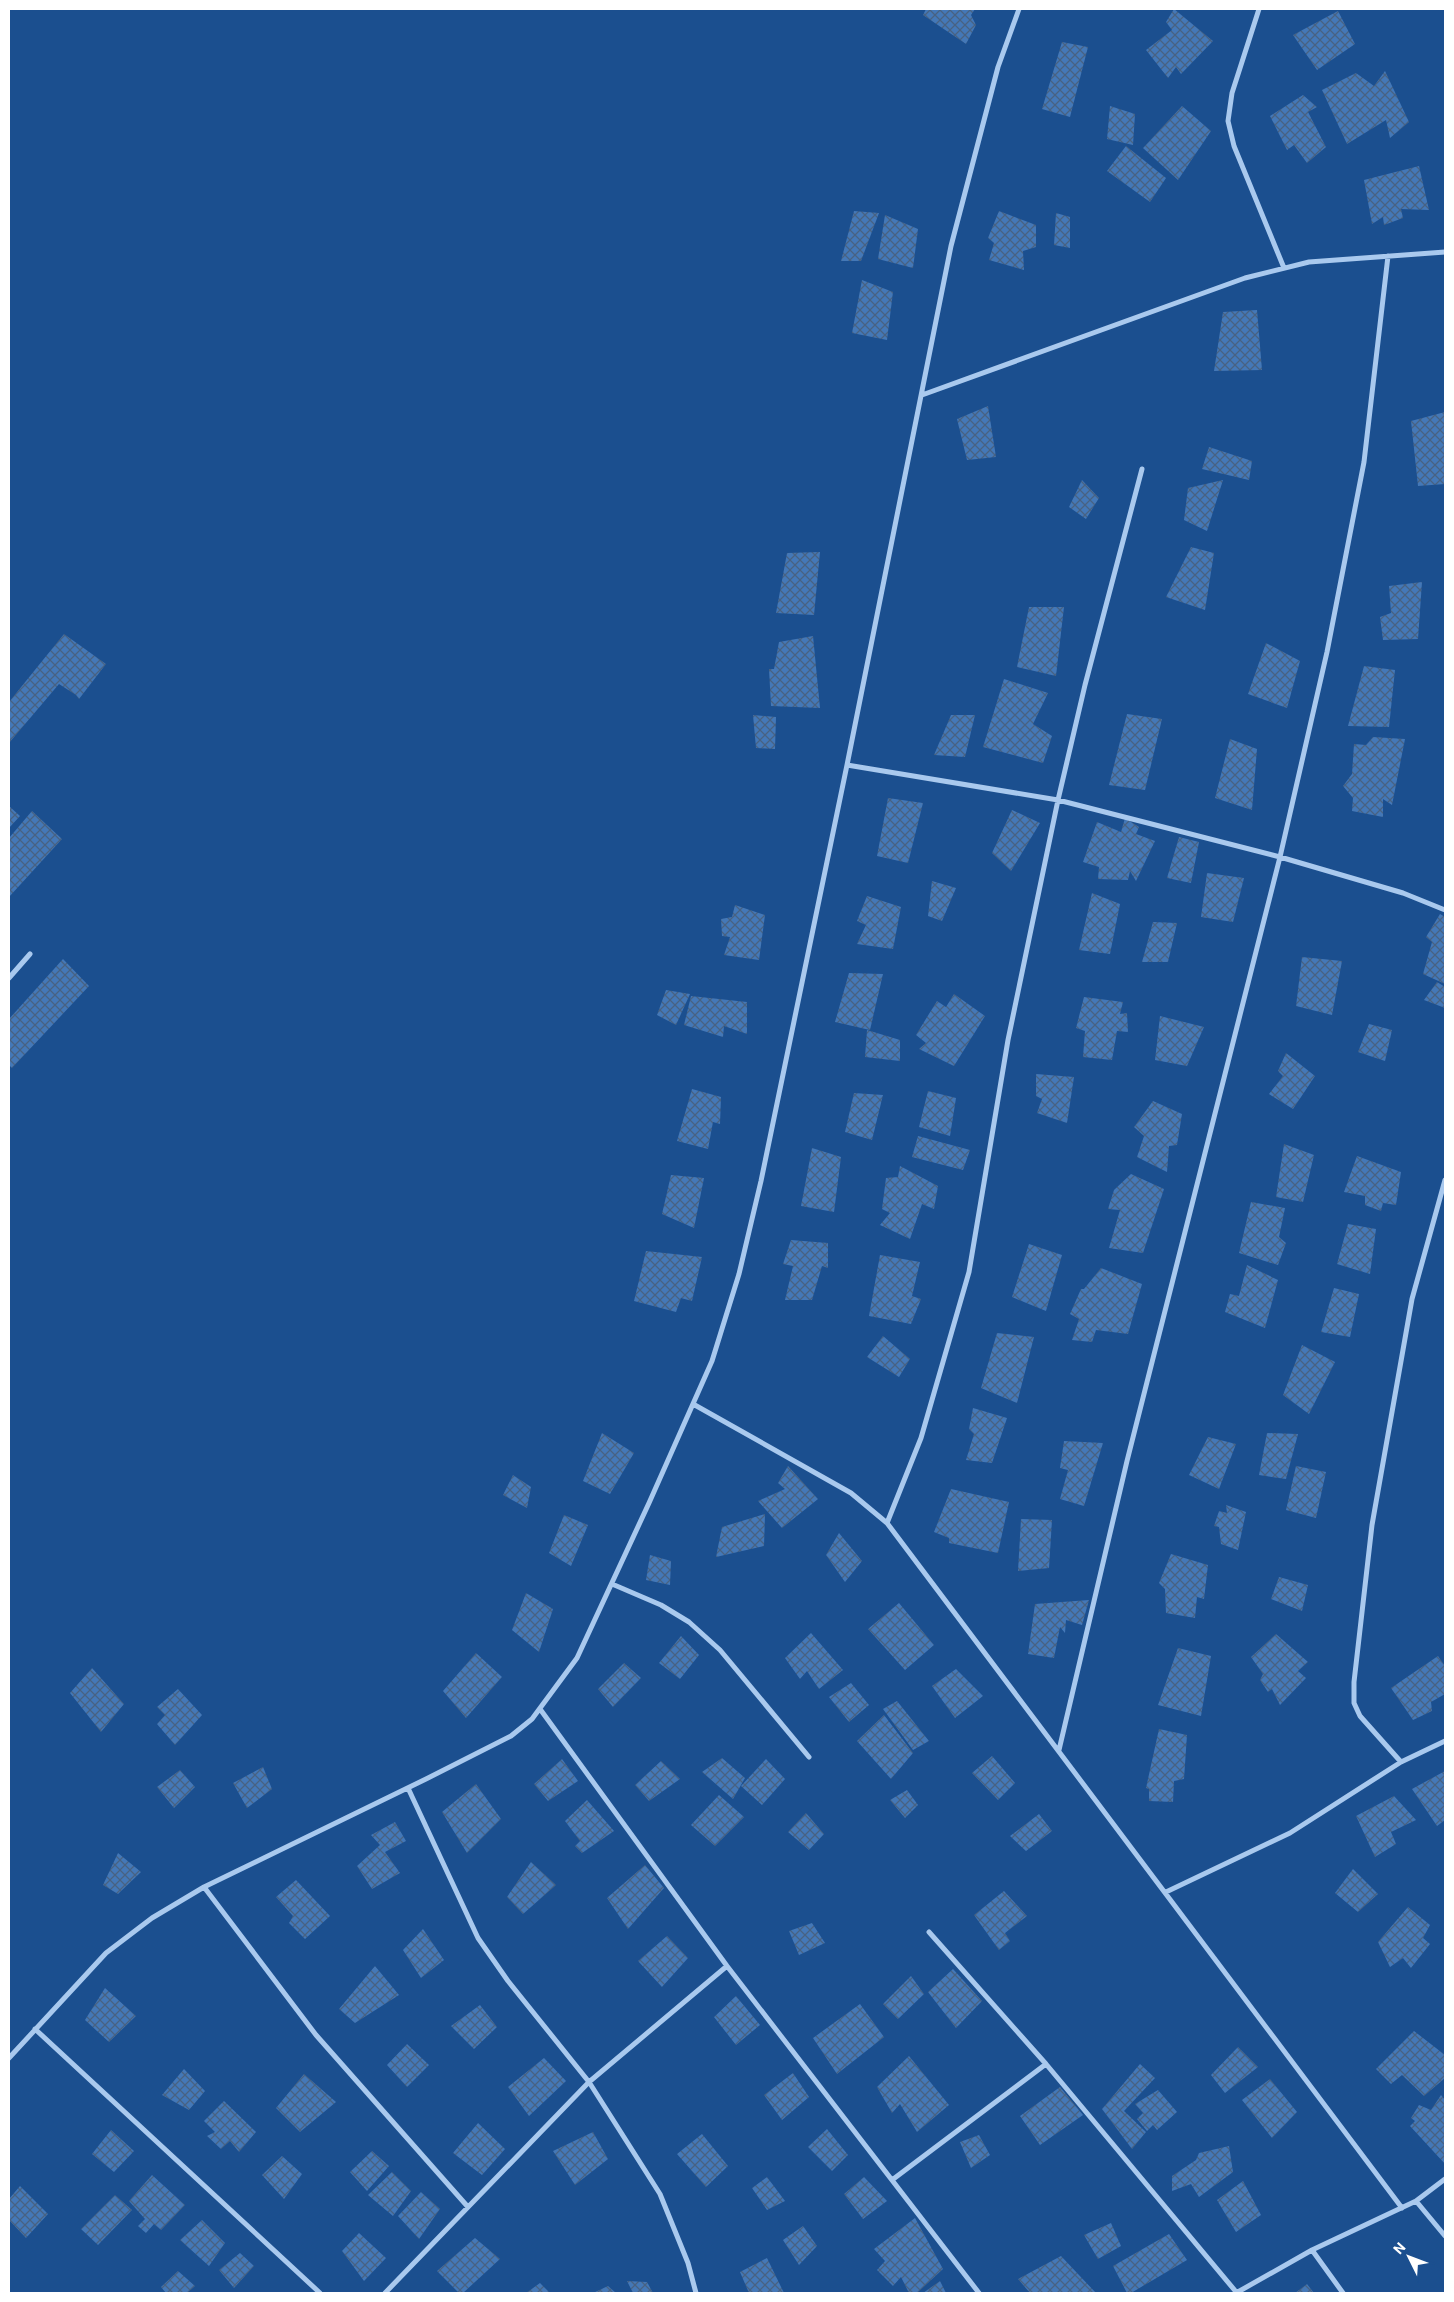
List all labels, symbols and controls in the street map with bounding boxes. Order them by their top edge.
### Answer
north arrow [1384,2232,1434,2282]
text: N [1390,2239,1409,2257]

